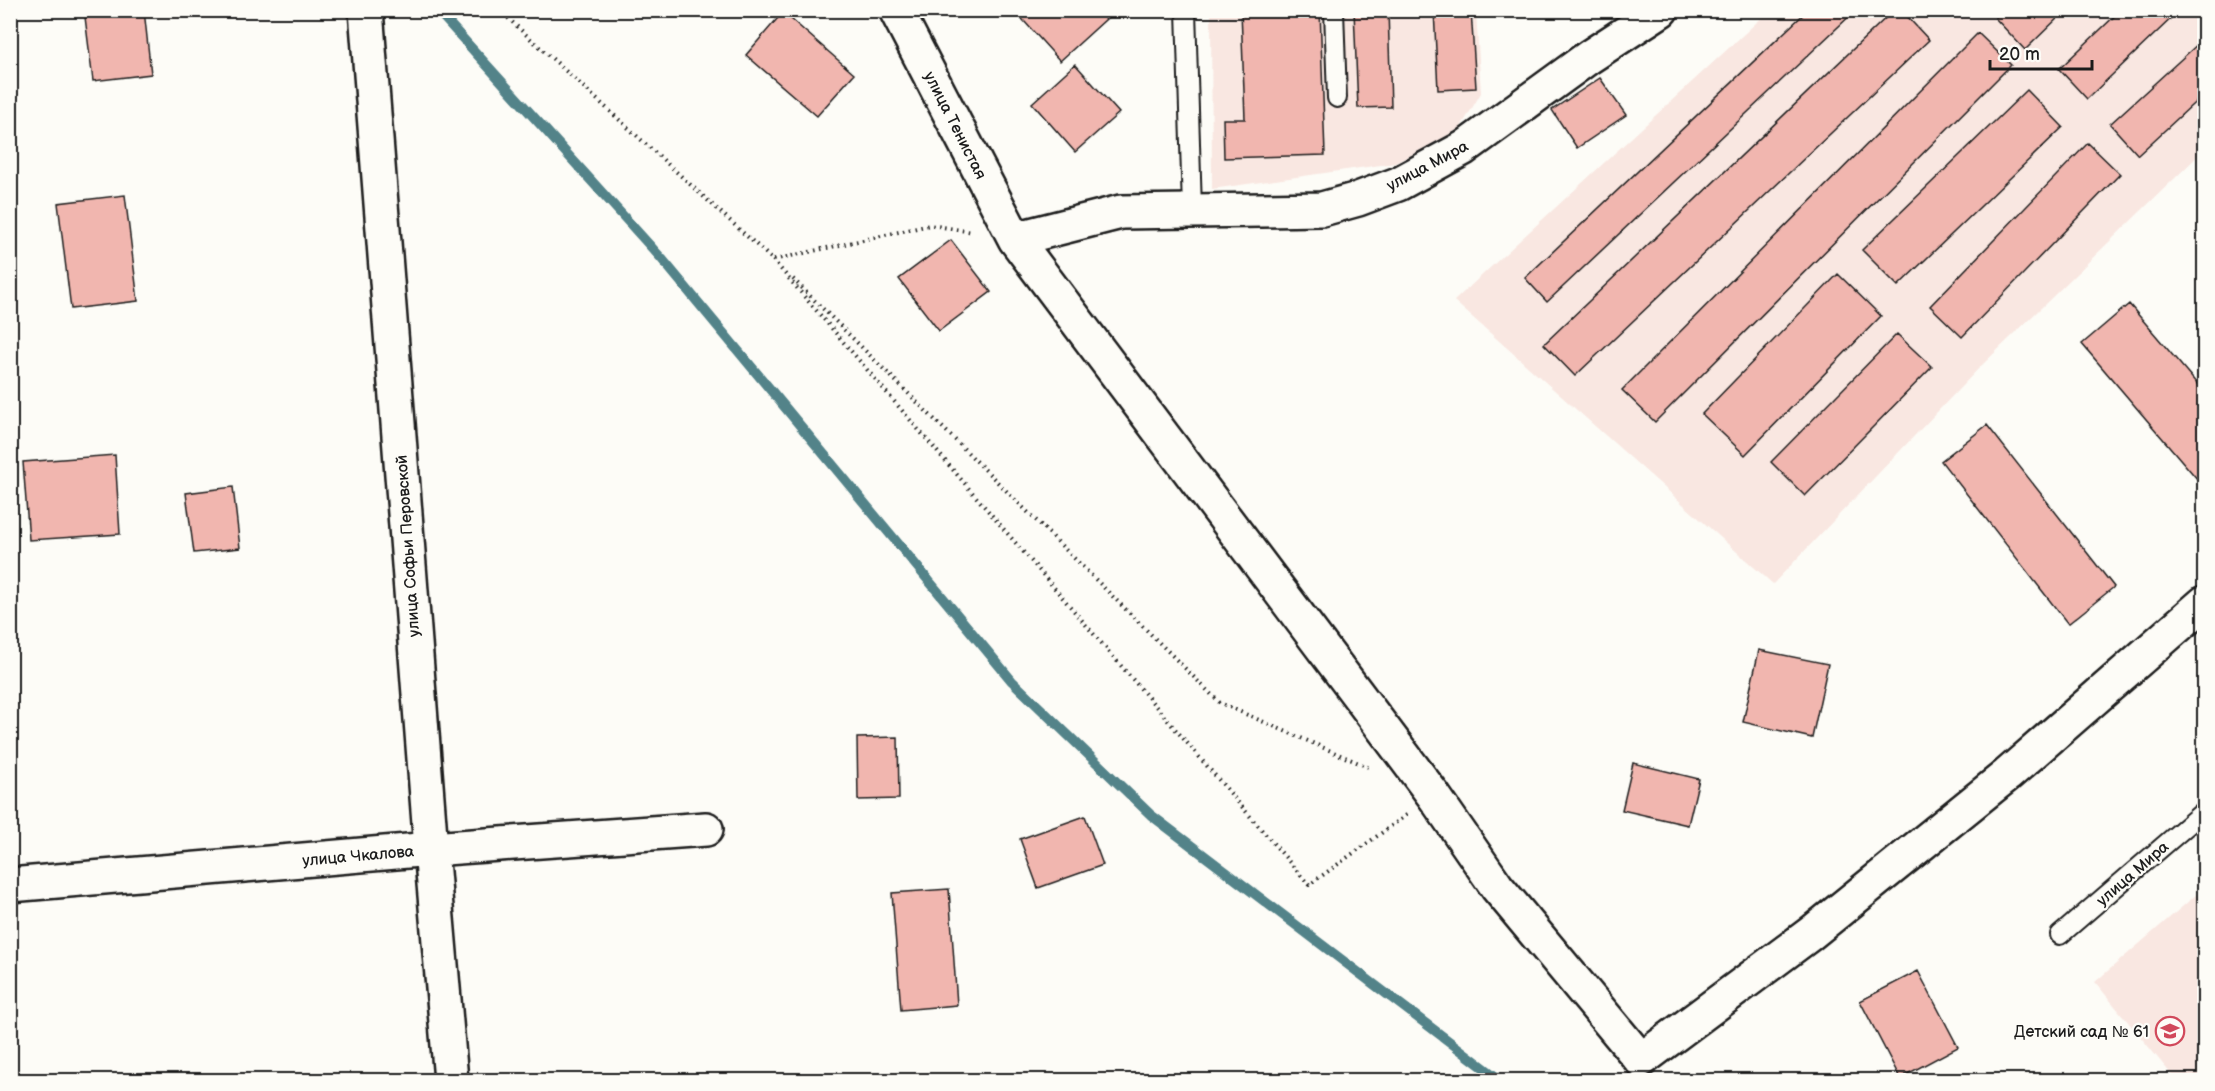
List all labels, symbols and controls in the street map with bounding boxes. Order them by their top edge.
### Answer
scale bar [1990,33,2092,71]
text: 20 m [1999,44,2040,65]
street label: улица Тенистая [919,69,990,183]
street label: улица Мира [1384,137,1472,196]
street label: улица Софьи Перовской [393,454,424,638]
street label: улица Мира [2093,837,2173,911]
street label: улица Чкалова [301,842,415,871]
school or university icon: Детский сад № 61 [2154,1015,2186,1047]
place label: Детский сад № 61 [2014,1023,2149,1042]

